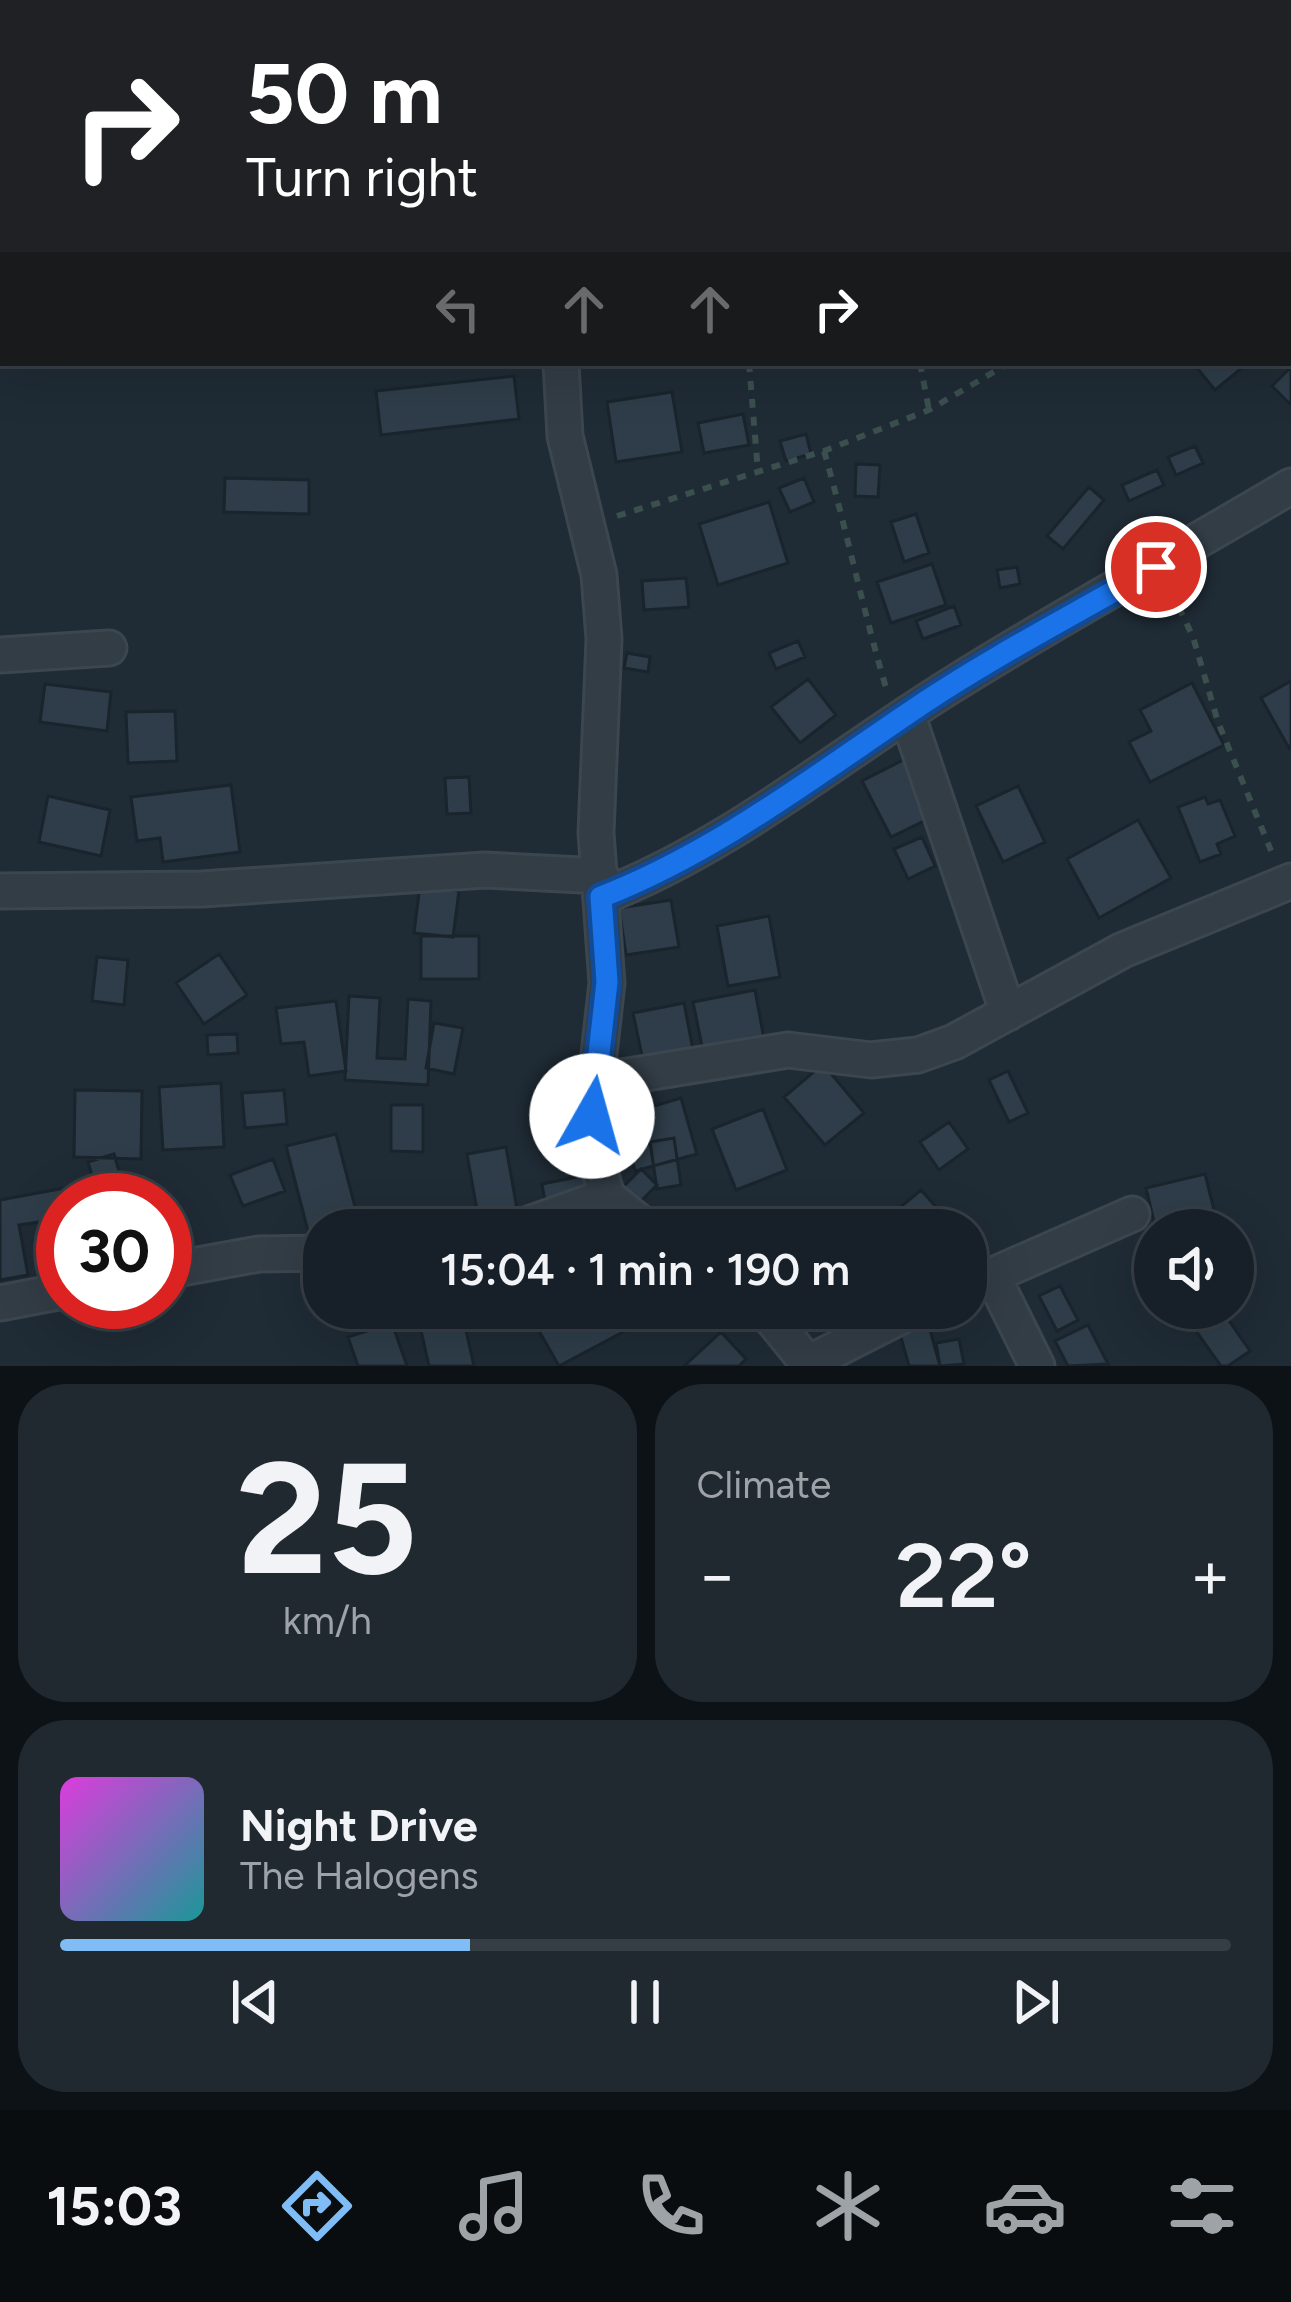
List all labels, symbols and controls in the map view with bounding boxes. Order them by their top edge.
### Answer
text: 50 m [246,43,442,144]
icon: right [48,48,204,204]
text: Turn right [246,145,478,210]
icon: left [425,276,491,342]
icon: ahead [551,276,617,342]
icon: ahead [677,276,743,342]
icon: right [803,276,869,342]
pin [1105,516,1207,618]
icon: arrive [1123,534,1189,600]
position arrow [529,1053,655,1179]
speed limit sign: 30 [36,1173,192,1329]
map controls [1134,1209,1254,1329]
button: sound [1134,1209,1254,1329]
text: 15:04 · 1 min · 190 m [440,1242,850,1296]
text: 25 [237,1425,418,1612]
text: Climate [697,1461,831,1508]
text: 22° [896,1521,1032,1630]
text: − [697,1535,738,1615]
text: + [1190,1535,1231,1615]
text: km/h [283,1597,372,1644]
text: Night Drive [240,1798,478,1852]
text: The Halogens [240,1852,479,1899]
icon: previous [222,1969,288,2035]
icon: pause [612,1969,678,2035]
icon: next [1003,1969,1069,2035]
icon: directions [275,2164,359,2248]
icon: music [452,2164,536,2248]
icon: phone [629,2164,713,2248]
icon: climate [806,2164,890,2248]
icon: car [983,2164,1067,2248]
icon: filters [1160,2164,1244,2248]
text: 15:03 [47,2174,182,2239]

